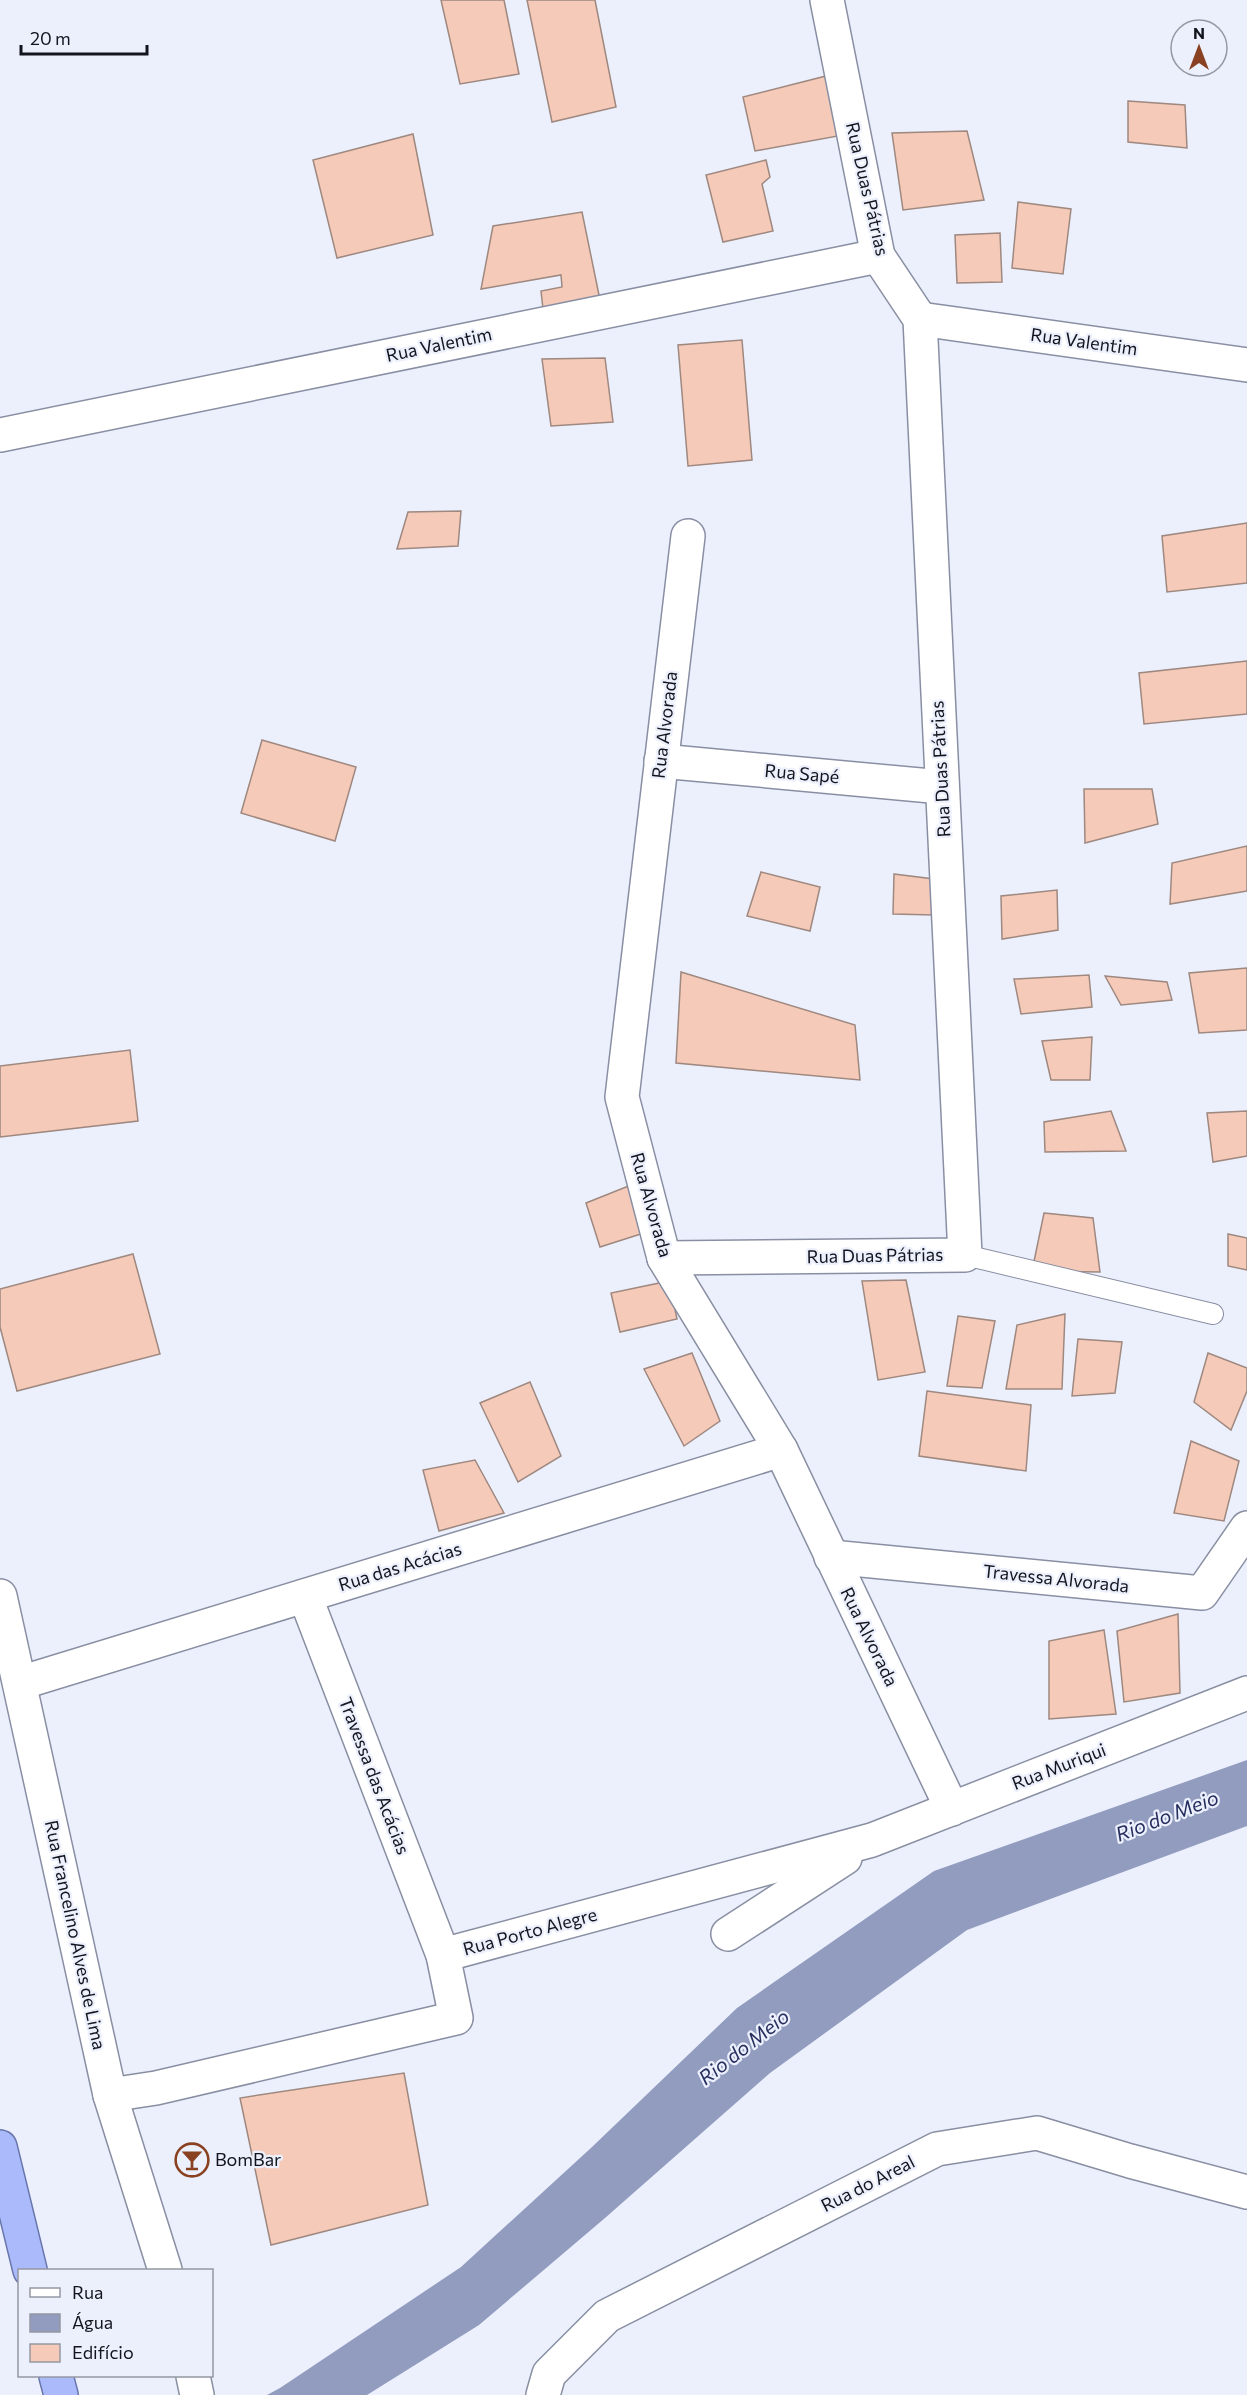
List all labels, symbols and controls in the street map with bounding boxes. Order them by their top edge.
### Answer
scale bar [21,18,147,56]
north arrow [1169,18,1229,78]
text: N [1193,23,1205,42]
text: 20 m [30,27,71,49]
street label: Rua Duas Pátrias [842,120,894,258]
street label: Rua Valentim [384,322,494,366]
street label: Rua Valentim [1029,323,1139,359]
street label: Rua Alvorada [647,670,681,780]
street label: Rua Duas Pátrias [925,700,955,838]
street label: Rua Sapé [764,759,840,787]
street label: Rua Alvorada [627,1150,677,1260]
street label: Rua Duas Pátrias [806,1243,944,1267]
street label: Rua das Acácias [335,1537,464,1595]
street label: Travessa Alvorada [982,1559,1130,1597]
street label: Rua Alvorada [836,1583,903,1690]
street label: Travessa das Acácias [335,1694,415,1857]
street label: Rua Muriqui [1008,1738,1109,1794]
water label: Rio do Meio [1112,1784,1222,1846]
street label: Rua Francelino Alves de Lima [41,1818,111,2052]
street label: Rua Porto Alegre [460,1903,599,1960]
water label: Rio do Meio [693,2003,794,2089]
bar icon: BomBar [174,2142,210,2178]
place label: BomBar [215,2148,281,2170]
street label: Rua do Areal [817,2150,918,2216]
legend [18,2269,213,2377]
text: Rua [72,2281,103,2303]
text: Água [72,2311,113,2333]
text: Edifício [72,2341,134,2363]

